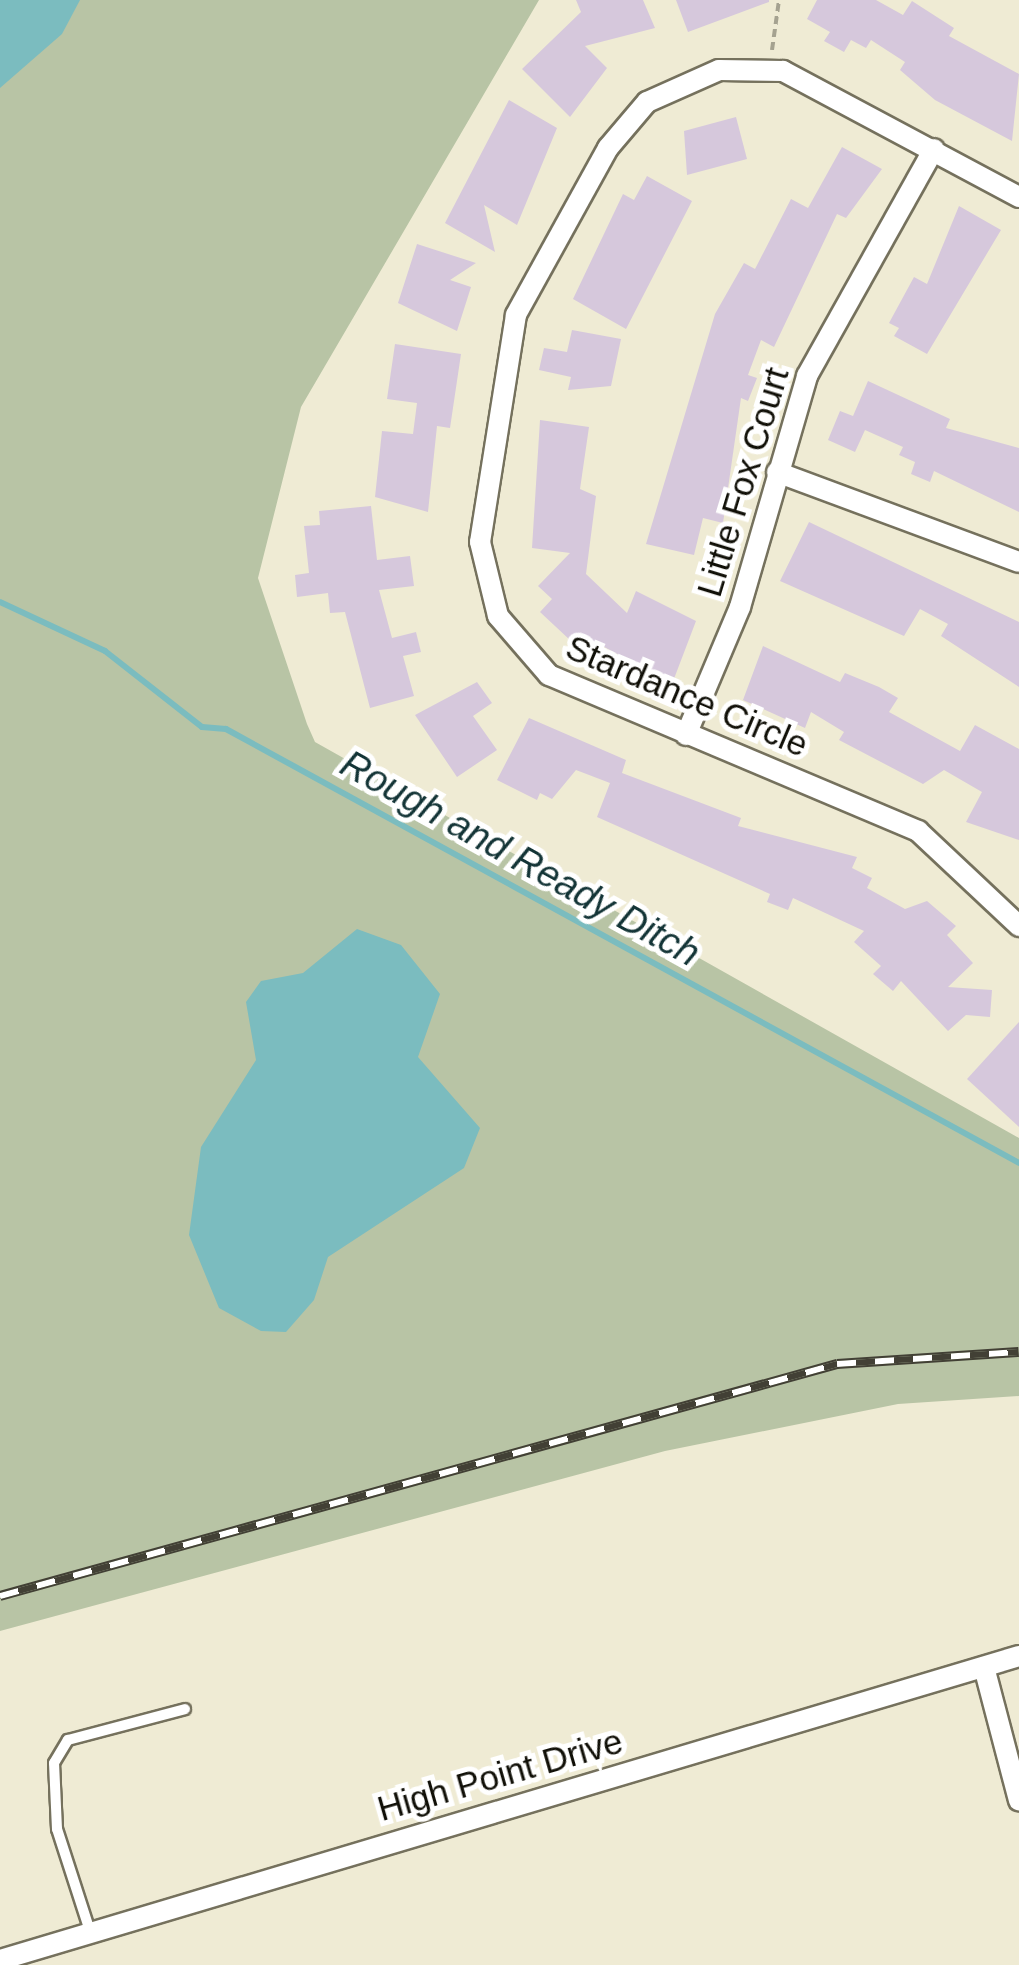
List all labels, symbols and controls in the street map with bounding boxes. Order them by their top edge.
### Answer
street label: Little Fox Court [688,362,798,602]
street label: Stardance Circle [560,626,814,766]
water label: Rough and Ready Ditch [333,741,707,977]
street label: High Point Drive [373,1720,627,1830]

